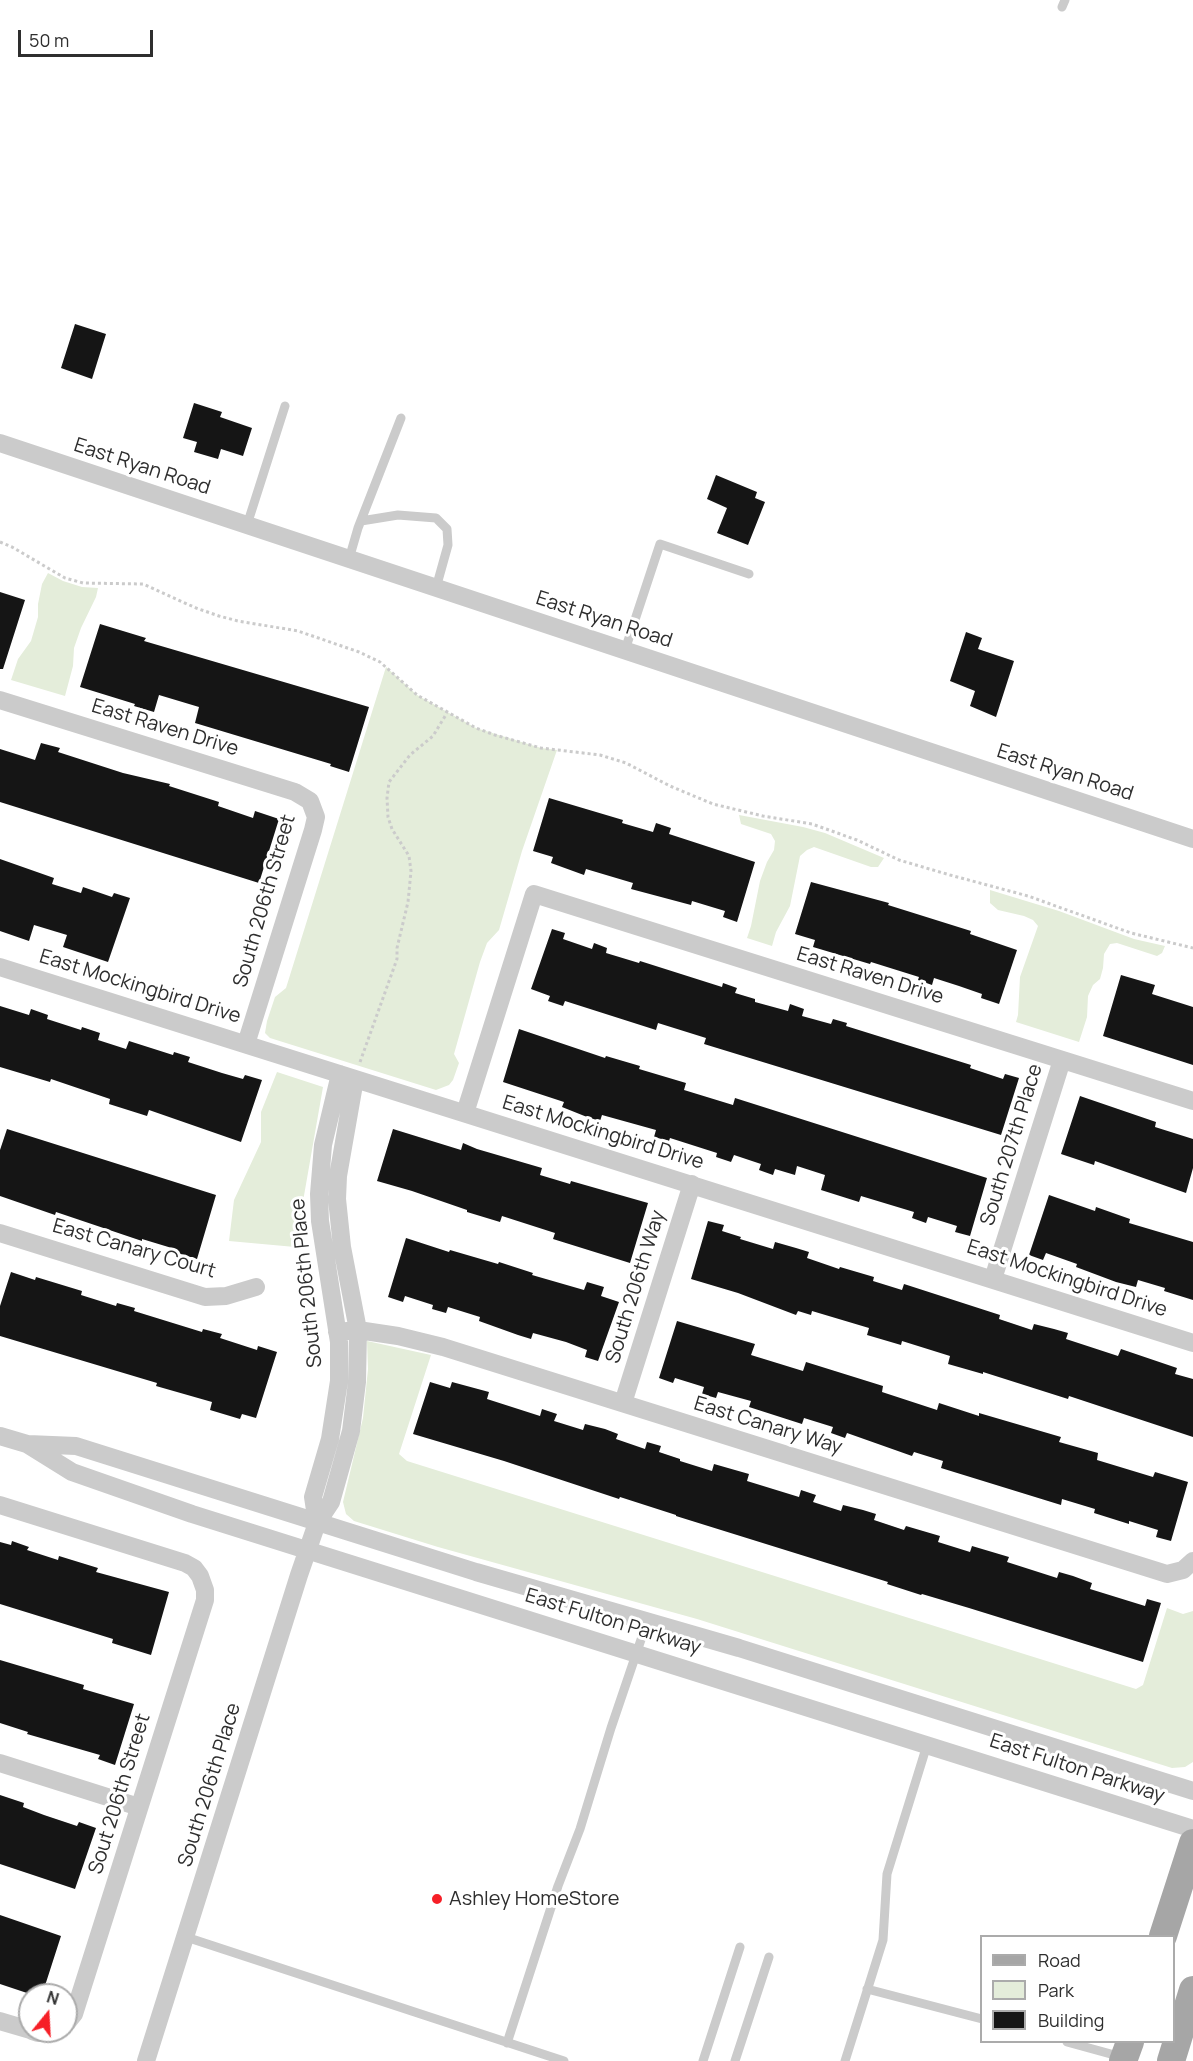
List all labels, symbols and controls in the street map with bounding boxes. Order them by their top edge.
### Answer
scale bar [21,18,156,56]
text: 50 m [29,28,69,52]
street label: East Ryan Road [71,434,213,500]
street label: East Ryan Road [533,587,675,653]
street label: East Raven Drive [89,694,241,762]
street label: East Ryan Road [994,740,1136,806]
street label: South 206th Street [229,812,301,990]
street label: East Raven Drive [794,942,946,1010]
street label: East Mockingbird Drive [36,945,244,1029]
street label: South 207th Place [976,1061,1048,1229]
street label: East Mockingbird Drive [499,1091,707,1175]
street label: South 206th Place [286,1197,328,1369]
street label: South 206th Way [601,1208,671,1366]
street label: East Canary Court [50,1214,218,1284]
street label: East Mockingbird Drive [964,1235,1170,1323]
street label: East Canary Way [691,1392,845,1460]
street label: East Fulton Parkway [522,1584,704,1660]
street label: South 206th Place [174,1700,246,1870]
street label: Sout 206th Street [84,1711,156,1877]
street label: East Fulton Parkway [986,1729,1168,1809]
place label: Ashley HomeStore [449,1887,619,1911]
marker: Ashley HomeStore [430,1892,444,1906]
legend [980,1935,1175,2043]
text: Road [1038,1948,1081,1972]
text: Park [1038,1978,1074,2002]
north arrow [18,1983,78,2043]
text: N [44,1986,62,2010]
text: Building [1038,2008,1104,2032]

